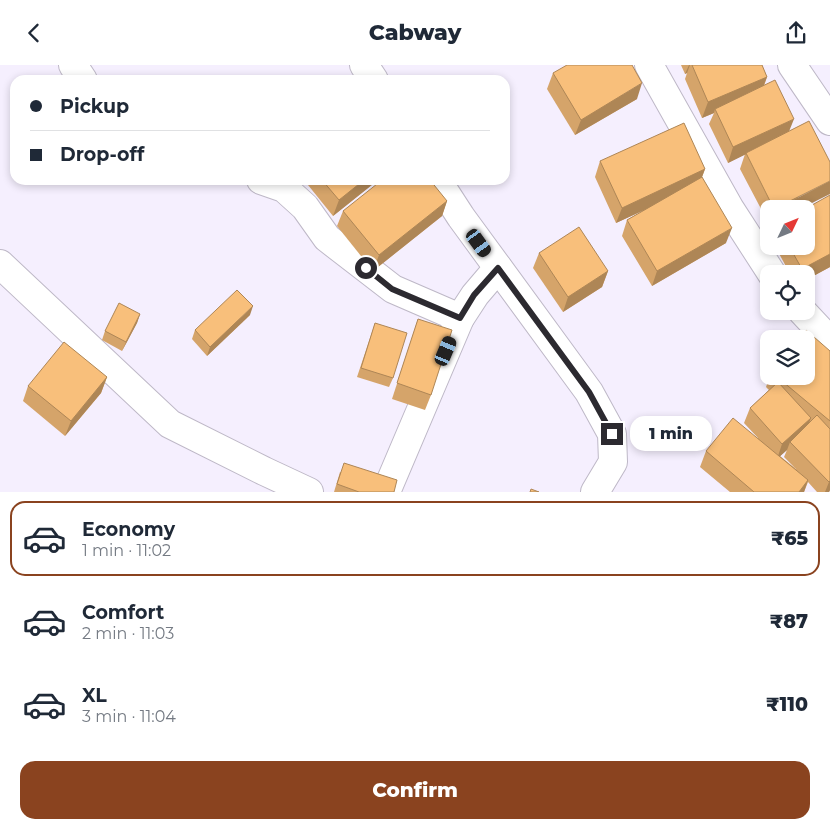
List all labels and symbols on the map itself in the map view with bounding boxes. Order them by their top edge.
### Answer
north arrow [760,200,815,255]
car [464,226,493,260]
route start [355,257,377,279]
car [433,334,458,368]
callout: 1 min [630,417,712,451]
route end [601,423,623,445]

